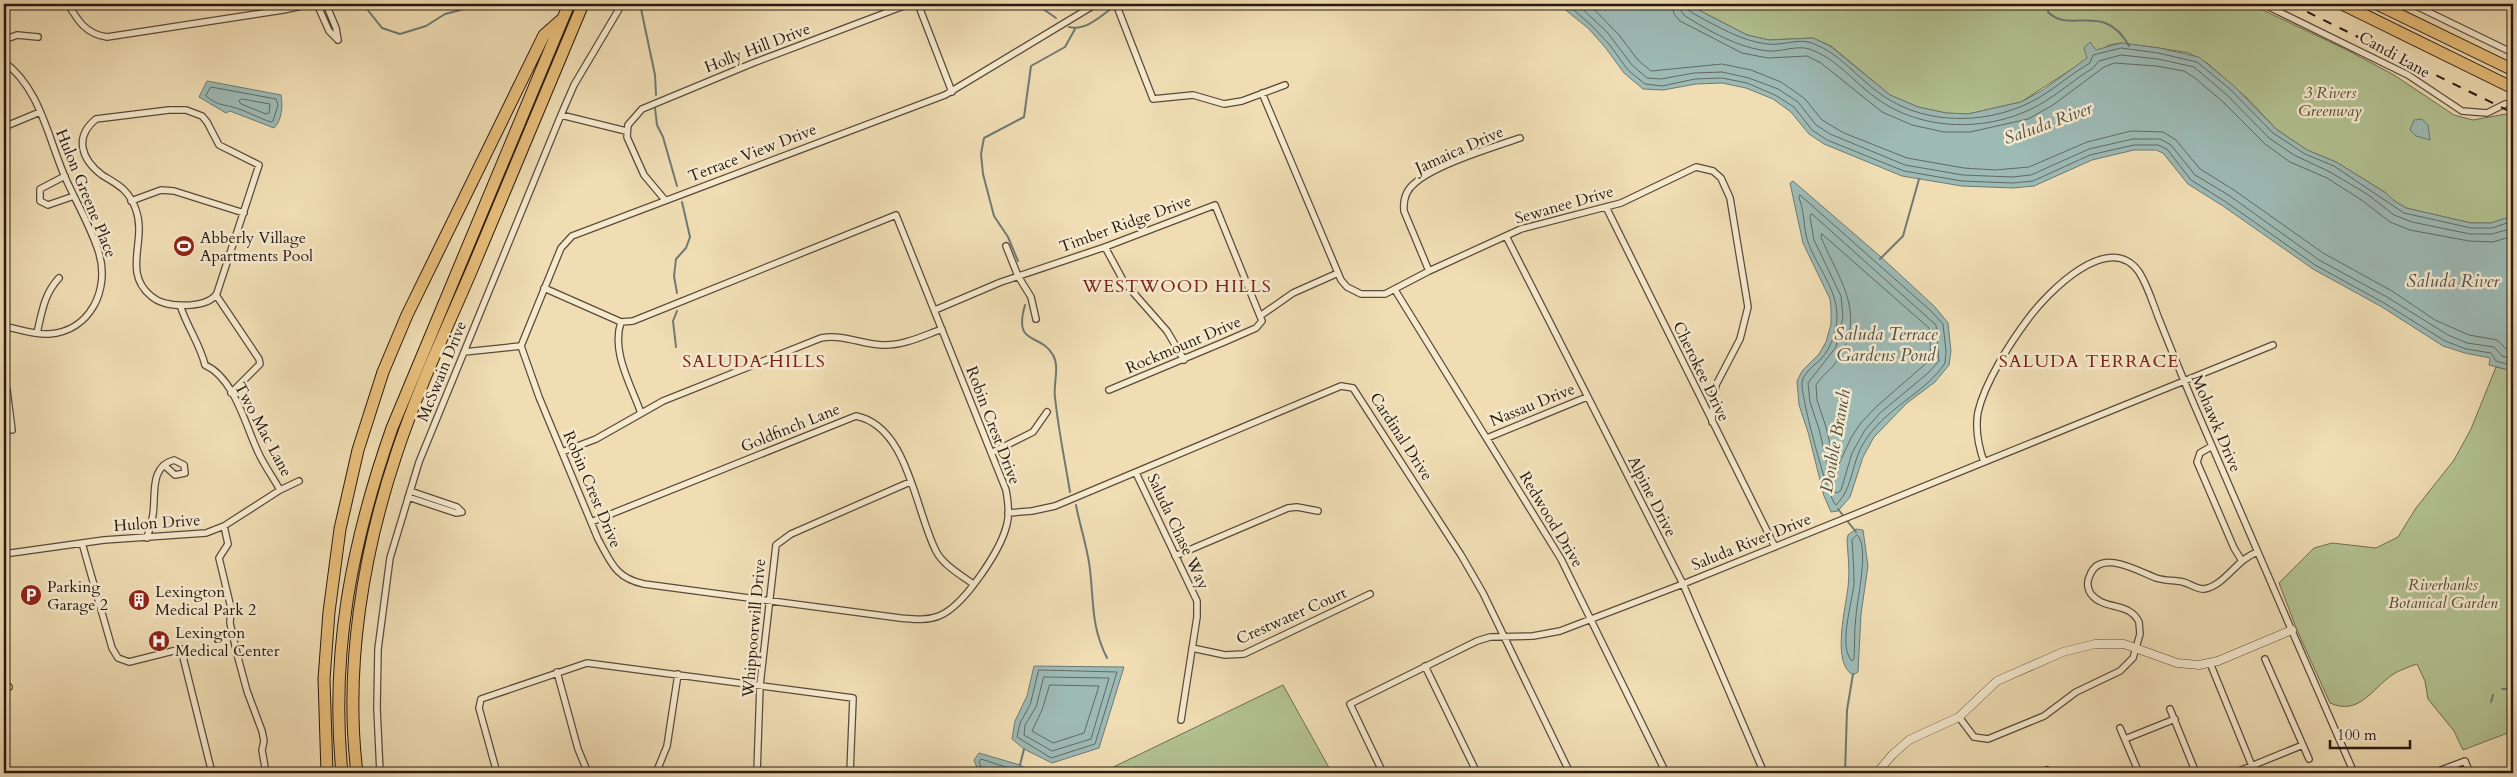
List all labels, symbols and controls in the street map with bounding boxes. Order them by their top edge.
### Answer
street label: Holly Hill Drive [701,18,814,78]
street label: Candi Lane [2355,26,2434,84]
park label: 3 Rivers Greenway [2298,82,2362,122]
water label: Saluda River [2000,95,2097,151]
street label: Terrace View Drive [685,118,820,188]
street label: Jamaica Drive [1410,121,1507,180]
street label: Hulon Greene Place [50,126,122,261]
street label: Sewanee Drive [1512,180,1616,230]
street label: Timber Ridge Drive [1056,190,1194,258]
place label: Abberly Village Apartments Pool [200,227,313,267]
sports icon: Abberly Village Apartments Pool [172,234,196,258]
water label: Saluda River [2407,269,2500,294]
district label: WESTWOOD HILLS [1081,274,1272,299]
street label: Rockmount Drive [1122,311,1245,379]
street label: McSwain Drive [412,318,472,425]
street label: Cherokee Drive [1667,318,1735,425]
water label: Saluda Terrace Gardens Pond [1834,322,1939,368]
district label: SALUDA HILLS [682,349,826,374]
district label: SALUDA TERRACE [1999,349,2179,374]
street label: Robin Crest Drive [960,363,1026,488]
street label: Mohawk Drive [2186,371,2246,475]
street label: Two Mac Lane [229,378,297,481]
street label: Nassau Drive [1487,378,1578,432]
water label: Double Branch [1814,387,1857,495]
street label: Cardinal Drive [1364,388,1438,485]
street label: Goldfinch Lane [737,398,843,458]
street label: Robin Crest Drive [558,428,627,551]
street label: Alpine Drive [1622,452,1682,541]
street label: Redwood Drive [1514,467,1589,572]
street label: Saluda Chase Way [1142,470,1215,593]
street label: Saluda River Drive [1688,508,1815,576]
street label: Hulon Drive [113,509,201,537]
street label: Whippoorwill Drive [737,558,771,700]
park label: Riverbanks Botanical Garden [2388,574,2498,614]
place label: Parking Garage 2 [47,576,108,616]
place label: Lexington Medical Park 2 [155,581,256,621]
street label: Crestwater Court [1233,582,1350,650]
parking icon: Parking Garage 2 [19,583,43,607]
building icon: Lexington Medical Park 2 [127,588,151,612]
place label: Lexington Medical Center [175,622,280,662]
hospital icon: Lexington Medical Center [147,629,171,653]
scale bar [2330,717,2410,749]
text: 100 m [2337,725,2377,745]

